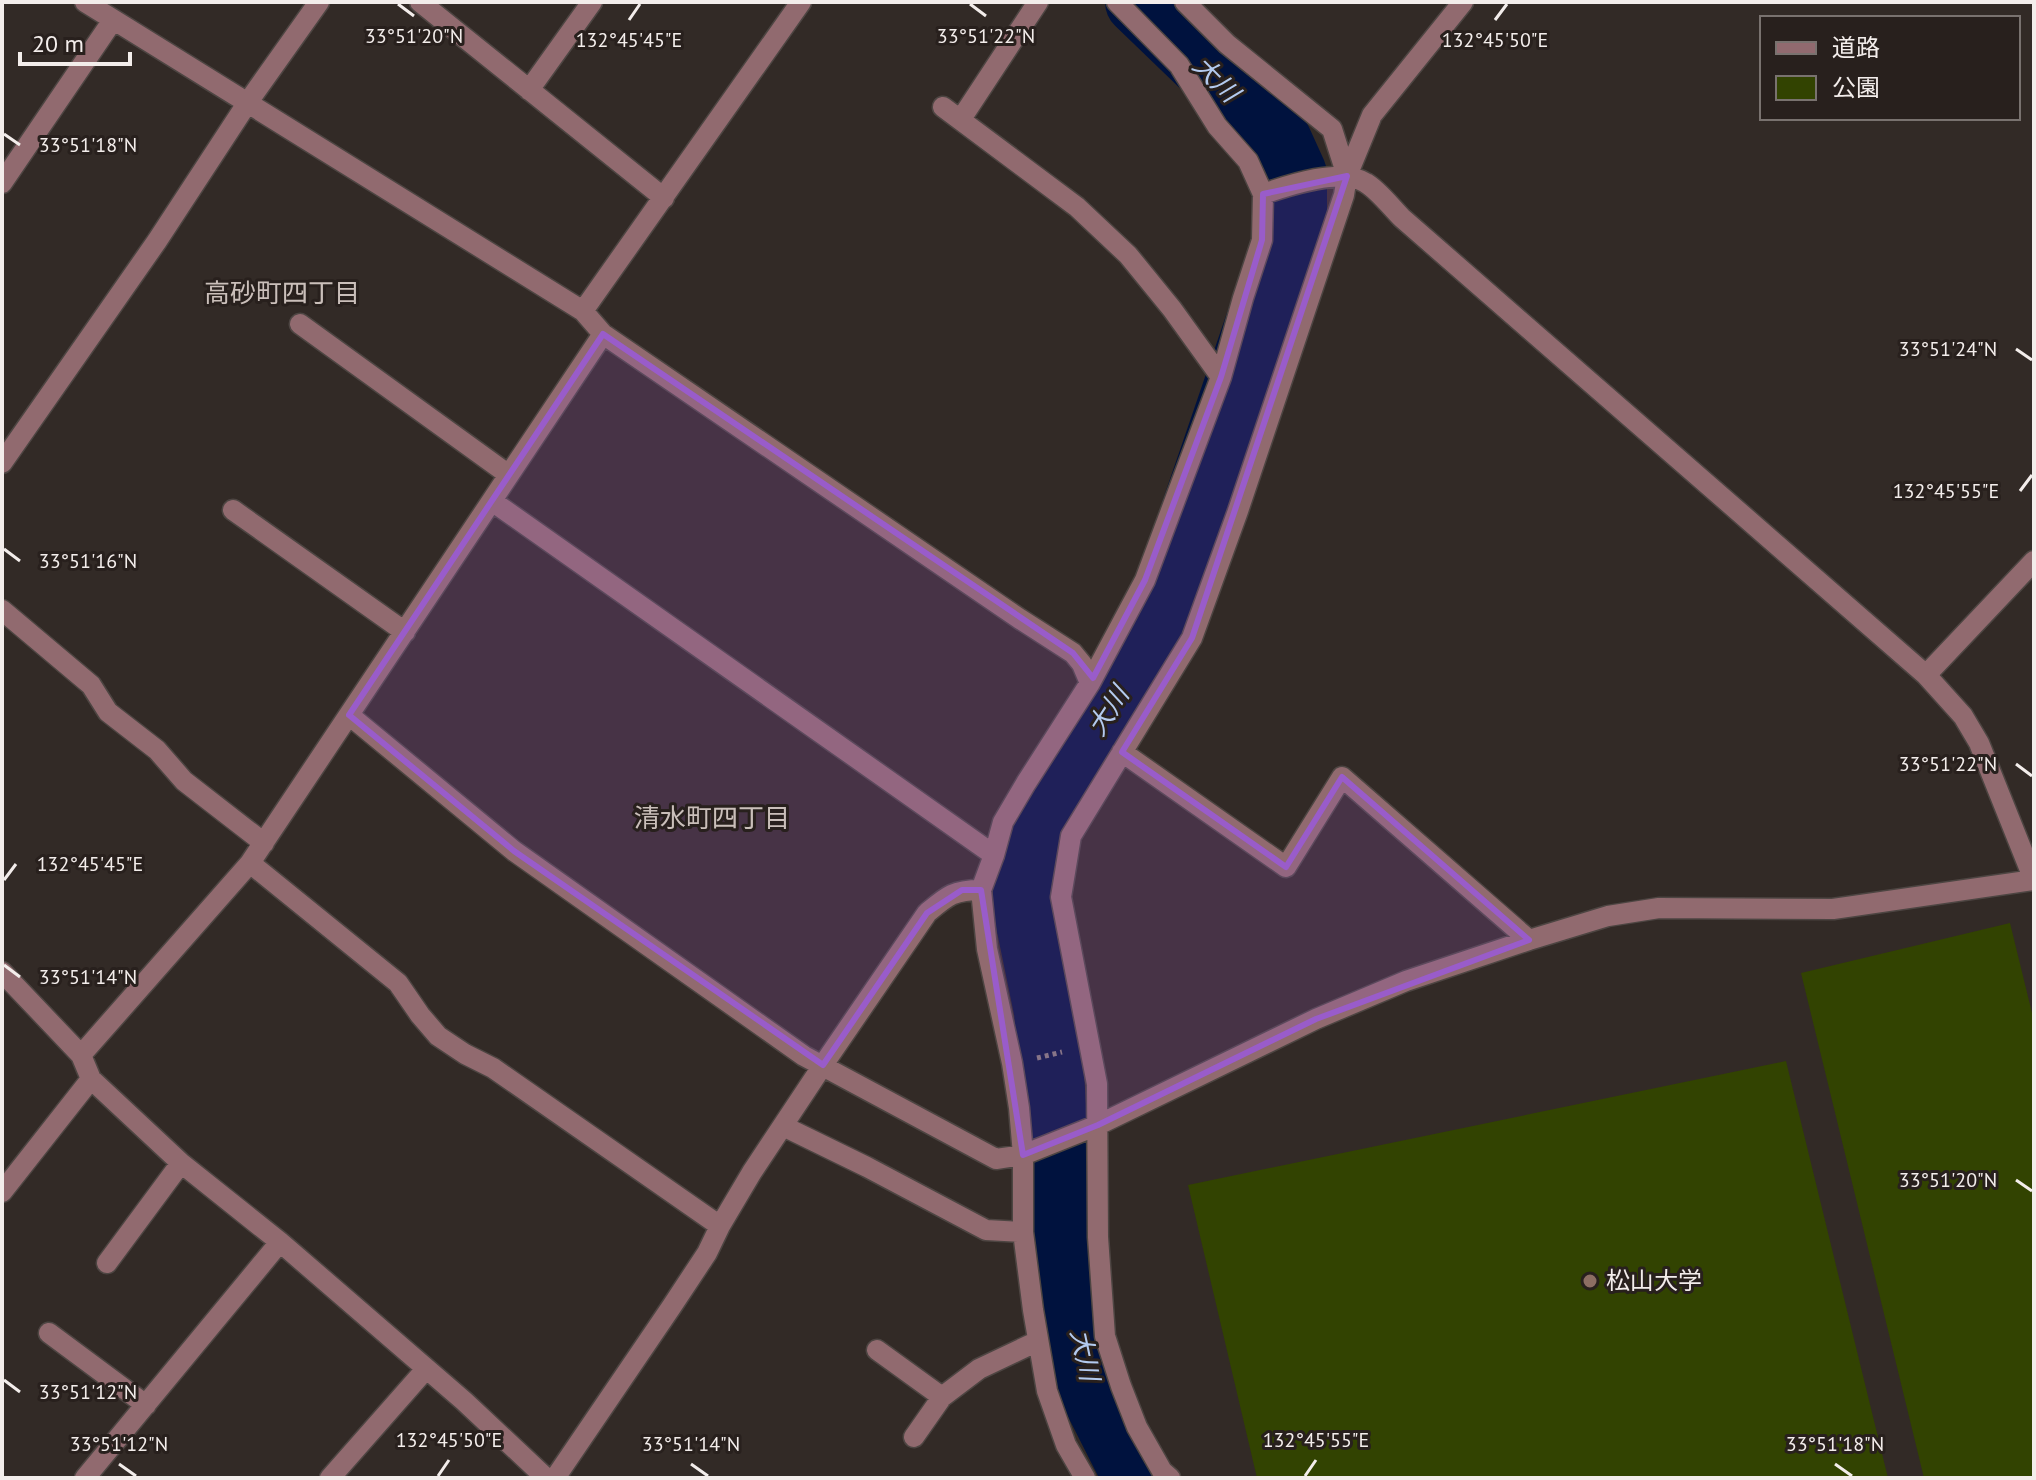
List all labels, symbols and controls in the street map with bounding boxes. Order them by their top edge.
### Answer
scale bar [20,16,130,66]
legend [1760,16,2020,120]
text: 33°51'20"N [365,23,463,49]
text: 33°51'22"N [937,23,1035,49]
text: 132°45'45"E [576,27,682,53]
text: 132°45'50"E [1442,27,1548,53]
text: 20 m [32,28,84,59]
text: 道路 [1832,32,1880,63]
water label: 大川 [1186,49,1249,111]
text: 公園 [1832,72,1880,103]
text: 33°51'18"N [39,132,137,158]
district label: 高砂町四丁目 [204,276,360,309]
text: 33°51'24"N [1899,336,1997,362]
text: 132°45'55"E [1893,478,1999,504]
text: 33°51'16"N [39,548,137,574]
water label: 大川 [1080,677,1137,742]
text: 33°51'22"N [1899,751,1997,777]
district label: 清水町四丁目 [634,801,790,834]
text: 132°45'45"E [37,851,143,877]
text: 33°51'14"N [39,964,137,990]
text: 33°51'20"N [1899,1167,1997,1193]
place label: 松山大学 [1606,1265,1702,1296]
marker: 松山大学 [1581,1272,1599,1290]
water label: 大川 [1064,1326,1108,1387]
text: 33°51'12"N [39,1379,137,1405]
text: 132°45'50"E [396,1427,502,1453]
text: 132°45'55"E [1263,1427,1369,1453]
text: 33°51'12"N [70,1431,168,1457]
text: 33°51'14"N [642,1431,740,1457]
text: 33°51'18"N [1786,1431,1884,1457]

